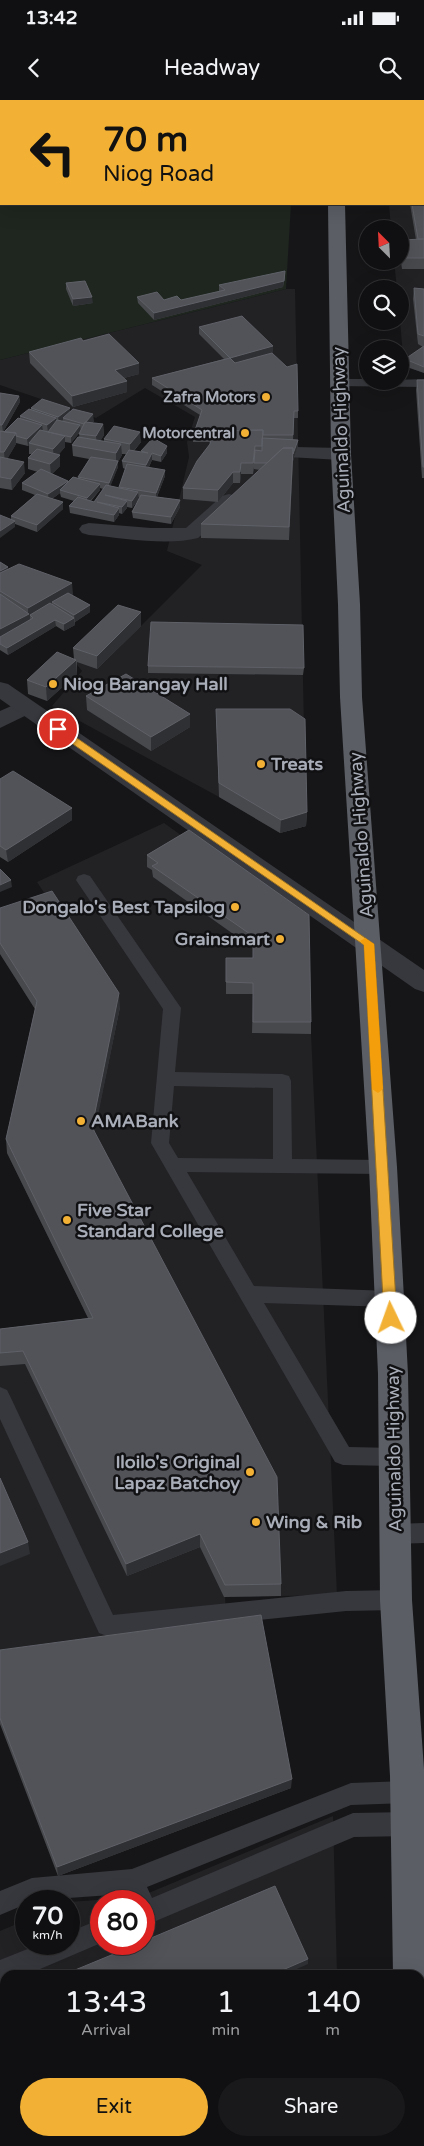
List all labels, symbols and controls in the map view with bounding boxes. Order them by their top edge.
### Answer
text: 13:42 [25,7,78,29]
icon: back [20,54,48,82]
icon: search [376,54,404,82]
text: Headway [164,55,260,81]
text: 70 m [103,119,188,161]
icon: left [20,120,85,185]
text: Niog Road [103,161,214,187]
north arrow [359,220,409,270]
map controls [359,220,409,390]
button: search [359,280,409,330]
button: layers [359,340,409,390]
street label: Aguinaldo Highway [327,346,355,514]
place label: Zafra Motors [163,388,256,406]
marker: Zafra Motors [260,391,272,403]
place label: Motorcentral [142,424,235,442]
marker: Motorcentral [239,427,251,439]
place label: Niog Barangay Hall [63,673,228,695]
marker: Niog Barangay Hall [47,678,59,690]
pin [37,708,79,750]
icon: arrive [44,715,72,743]
street label: Aguinaldo Highway [344,751,378,919]
place label: Treats [270,753,323,775]
marker: Treats [255,758,267,770]
place label: Dongalo's Best Tapsilog [22,896,225,918]
marker: Dongalo's Best Tapsilog [229,901,241,913]
place label: Grainsmart [175,928,270,950]
marker: Grainsmart [274,933,286,945]
place label: AMABank [91,1110,179,1132]
marker: AMABank [75,1115,87,1127]
place label: Five Star Standard College [77,1199,224,1242]
marker: Five Star Standard College [61,1214,73,1226]
position arrow [364,1291,416,1343]
street label: Aguinaldo Highway [382,1365,406,1532]
place label: Iloilo's Original Lapaz Batchoy [114,1451,240,1494]
marker: Iloilo's Original Lapaz Batchoy [244,1466,256,1478]
place label: Wing & Rib [266,1511,362,1533]
marker: Wing & Rib [250,1516,262,1528]
speed limit sign: 80 [90,1890,155,1955]
text: 70 [32,1901,63,1931]
text: km/h [32,1928,63,1942]
text: 13:43 [64,1984,147,2021]
text: 1 [216,1984,235,2021]
text: 140 [304,1984,361,2021]
text: Arrival [81,2020,131,2040]
text: min [212,2020,240,2040]
text: m [325,2020,340,2040]
button: Exit [20,2078,208,2136]
button: Share [218,2078,405,2136]

